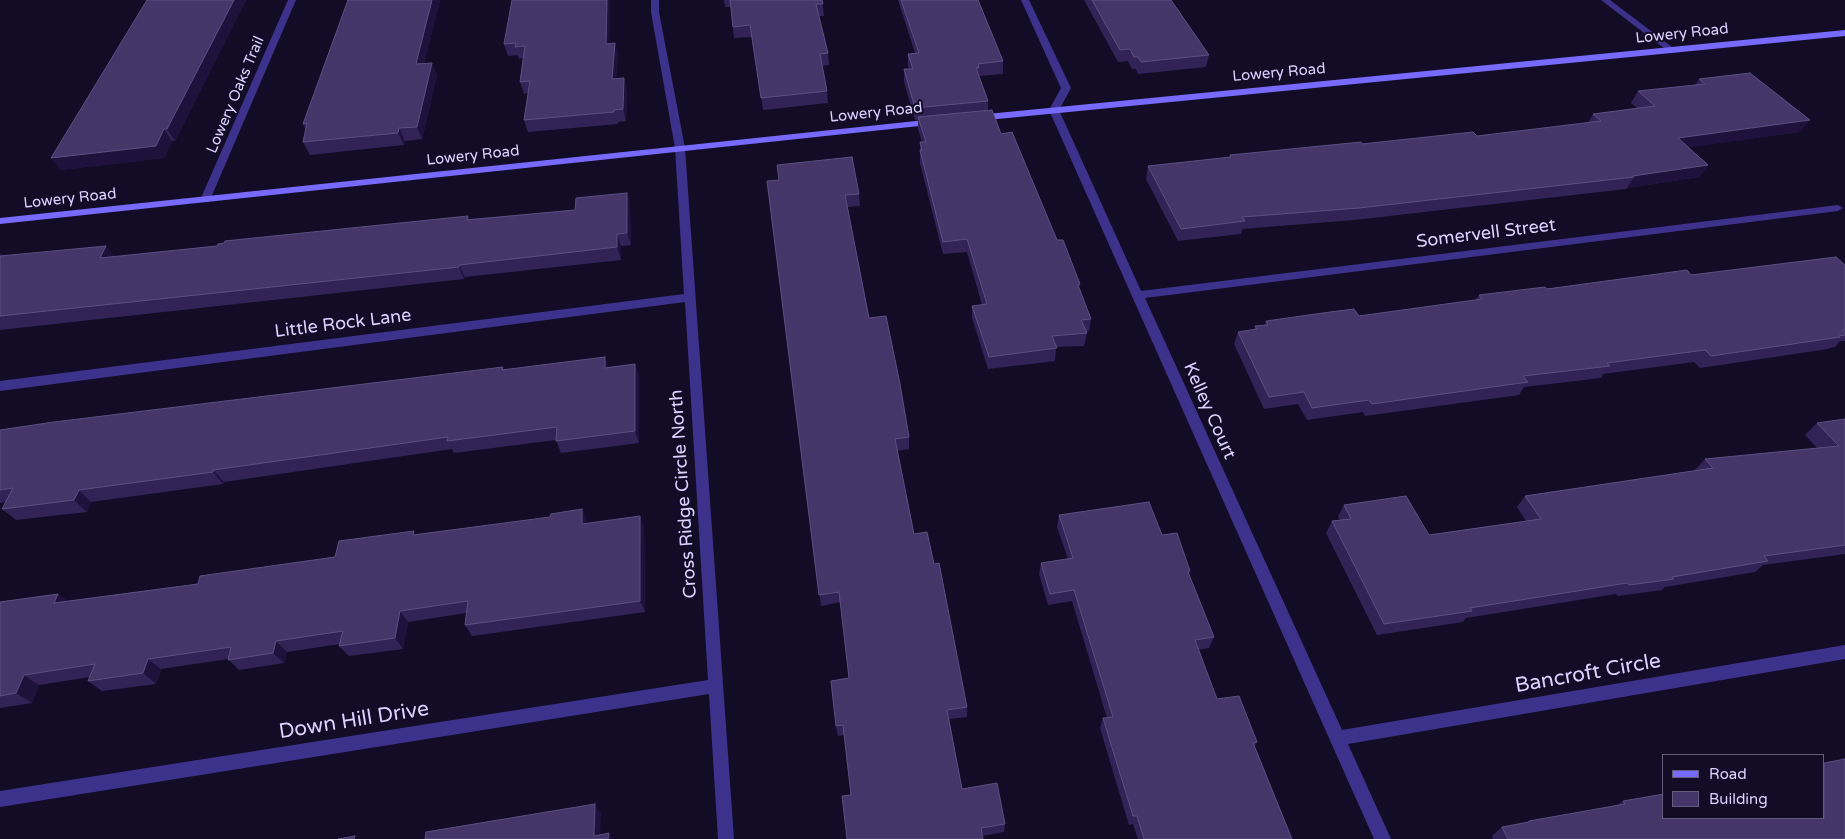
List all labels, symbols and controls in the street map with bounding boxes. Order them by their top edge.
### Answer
street label: Lowery Road [1635,20,1729,48]
street label: Lowery Oaks Trail [203,34,269,156]
street label: Lowery Road [1232,60,1326,86]
street label: Lowery Road [829,99,923,127]
street label: Lowery Road [426,142,520,170]
street label: Lowery Road [23,185,117,213]
street label: Somervell Street [1415,215,1557,253]
street label: Little Rock Lane [273,305,413,343]
street label: Kelley Court [1178,359,1240,463]
street label: Cross Ridge Circle North [666,389,702,599]
street label: Bancroft Circle [1513,649,1663,699]
street label: Down Hill Drive [277,697,431,745]
legend [1662,754,1825,819]
text: Road [1709,765,1747,783]
text: Building [1709,790,1768,808]

